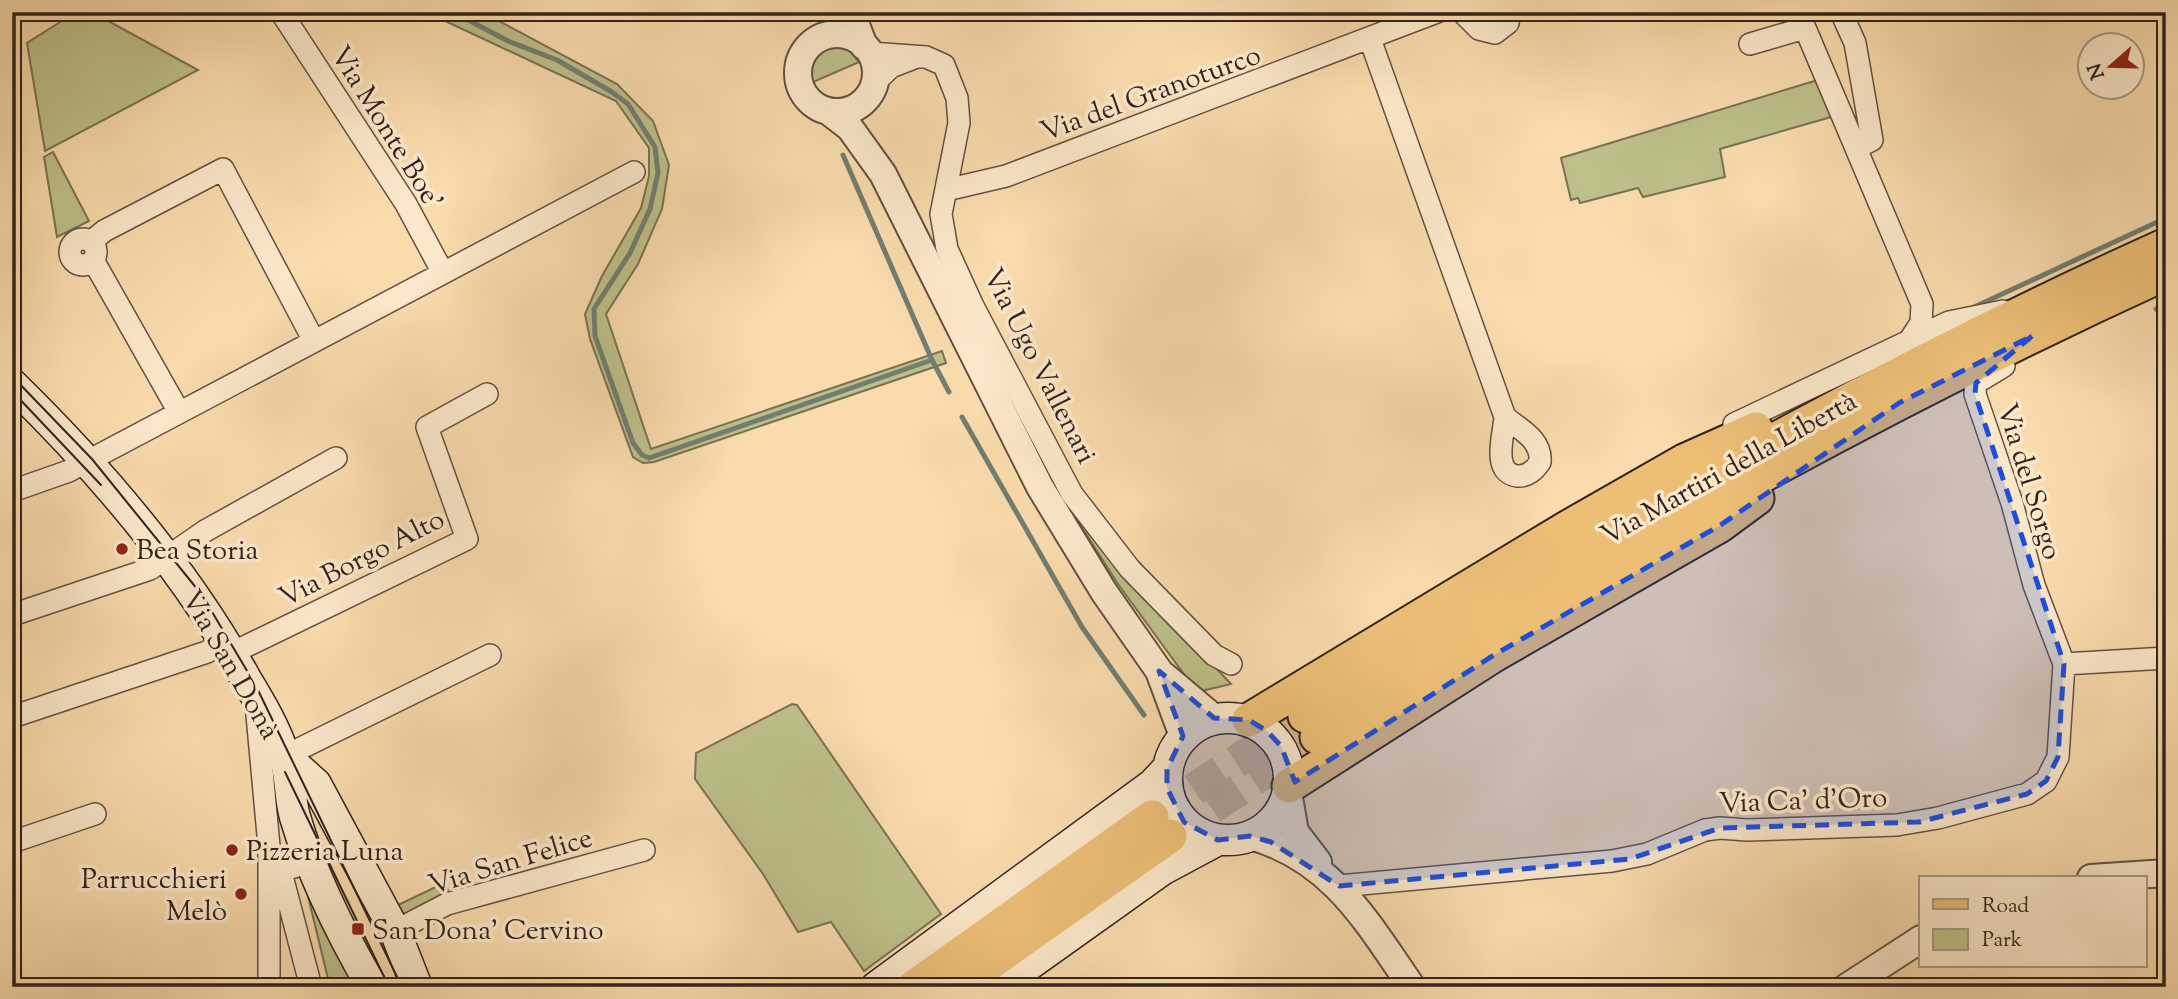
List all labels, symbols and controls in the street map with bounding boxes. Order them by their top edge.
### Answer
north arrow [2076,32,2146,102]
street label: Via del Granoturco [1035,36,1267,153]
street label: Via Monte Boe' [319,39,452,218]
text: N [2082,59,2113,83]
street label: Via Ugo Vallenari [972,262,1105,471]
street label: Via Martiri della Libertà [1594,382,1865,557]
street label: Via del Sorgo [1985,399,2071,565]
street label: Via Borgo Alto [273,501,452,619]
place label: Bea Storia [136,532,259,572]
marker: Bea Storia [114,541,130,557]
street label: Via San Donà [170,583,288,748]
street label: Via Ca' d'Oro [1718,779,1888,825]
street label: Via San Felice [424,819,598,907]
place label: Pizzeria Luna [246,833,403,873]
marker: Pizzeria Luna [224,842,240,858]
place label: Parrucchieri Melò [81,861,227,933]
legend [1919,876,2146,968]
marker: Parrucchieri Melò [233,886,249,902]
text: Road [1982,892,2029,922]
place label: San Dona' Cervino [372,912,604,952]
marker: San Dona' Cervino [350,921,366,937]
text: Park [1982,926,2023,956]

